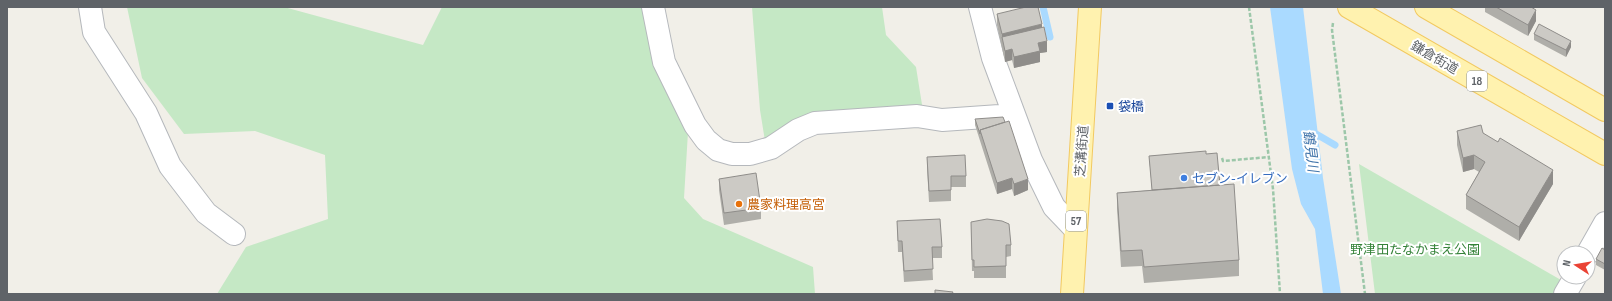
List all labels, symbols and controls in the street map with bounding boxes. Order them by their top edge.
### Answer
street label: 鎌倉街道 [1408,38,1461,78]
road number: 18 [1467,71,1487,91]
place label: 袋橋 [1118,99,1144,115]
marker: 袋橋 [1105,101,1115,111]
street label: 芝溝街道 [1072,125,1092,178]
water label: 鶴見川 [1300,129,1322,175]
place label: セブン-イレブン [1192,171,1288,187]
marker: セブン-イレブン [1179,173,1189,183]
place label: 農家料理高宮 [747,197,825,213]
marker: 農家料理高宮 [734,199,744,209]
road number: 57 [1066,211,1086,231]
park label: 野津田たなかまえ公園 [1350,242,1480,258]
north arrow [1556,245,1596,285]
text: N [1560,259,1574,267]

